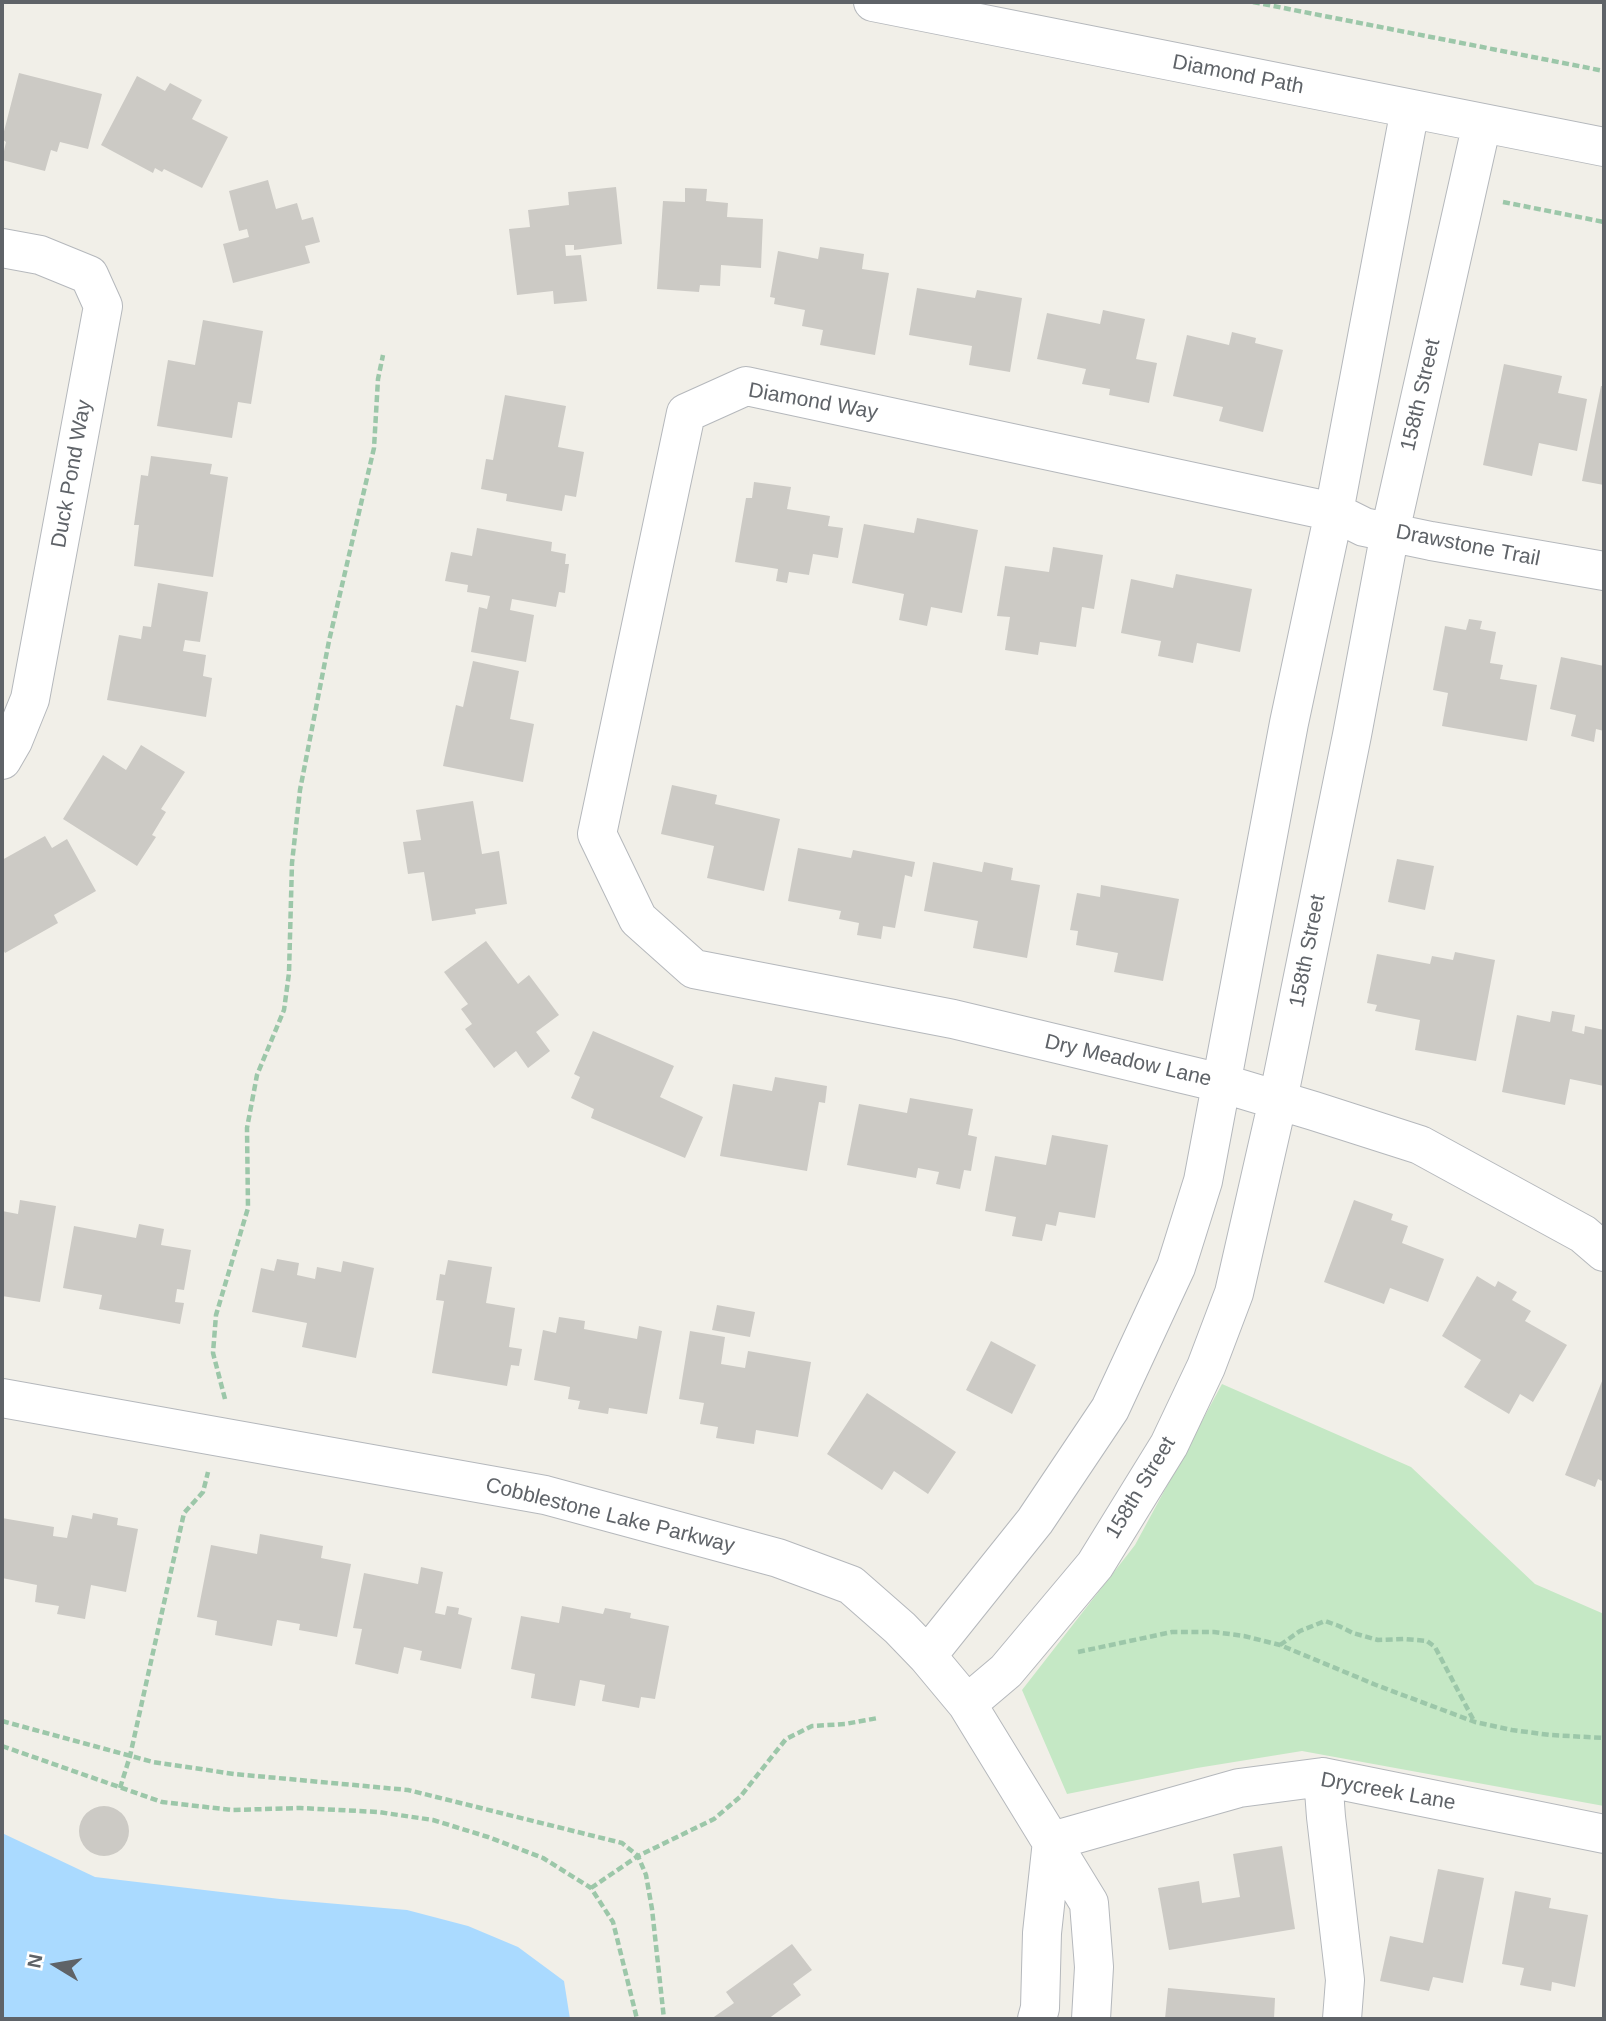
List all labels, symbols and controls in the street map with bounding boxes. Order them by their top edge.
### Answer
street label: Diamond Path [1170,50,1306,100]
street label: 158th Street [1396,336,1446,454]
street label: Diamond Way [746,378,880,426]
street label: Duck Pond Way [47,398,97,550]
street label: Drawstone Trail [1394,520,1542,572]
street label: 158th Street [1285,892,1331,1010]
street label: Dry Meadow Lane [1042,1030,1214,1092]
street label: 158th Street [1101,1432,1181,1544]
street label: Cobblestone Lake Parkway [483,1473,737,1559]
street label: Drycreek Lane [1319,1768,1457,1816]
north arrow [21,1930,91,2000]
text: N [23,1952,47,1970]

